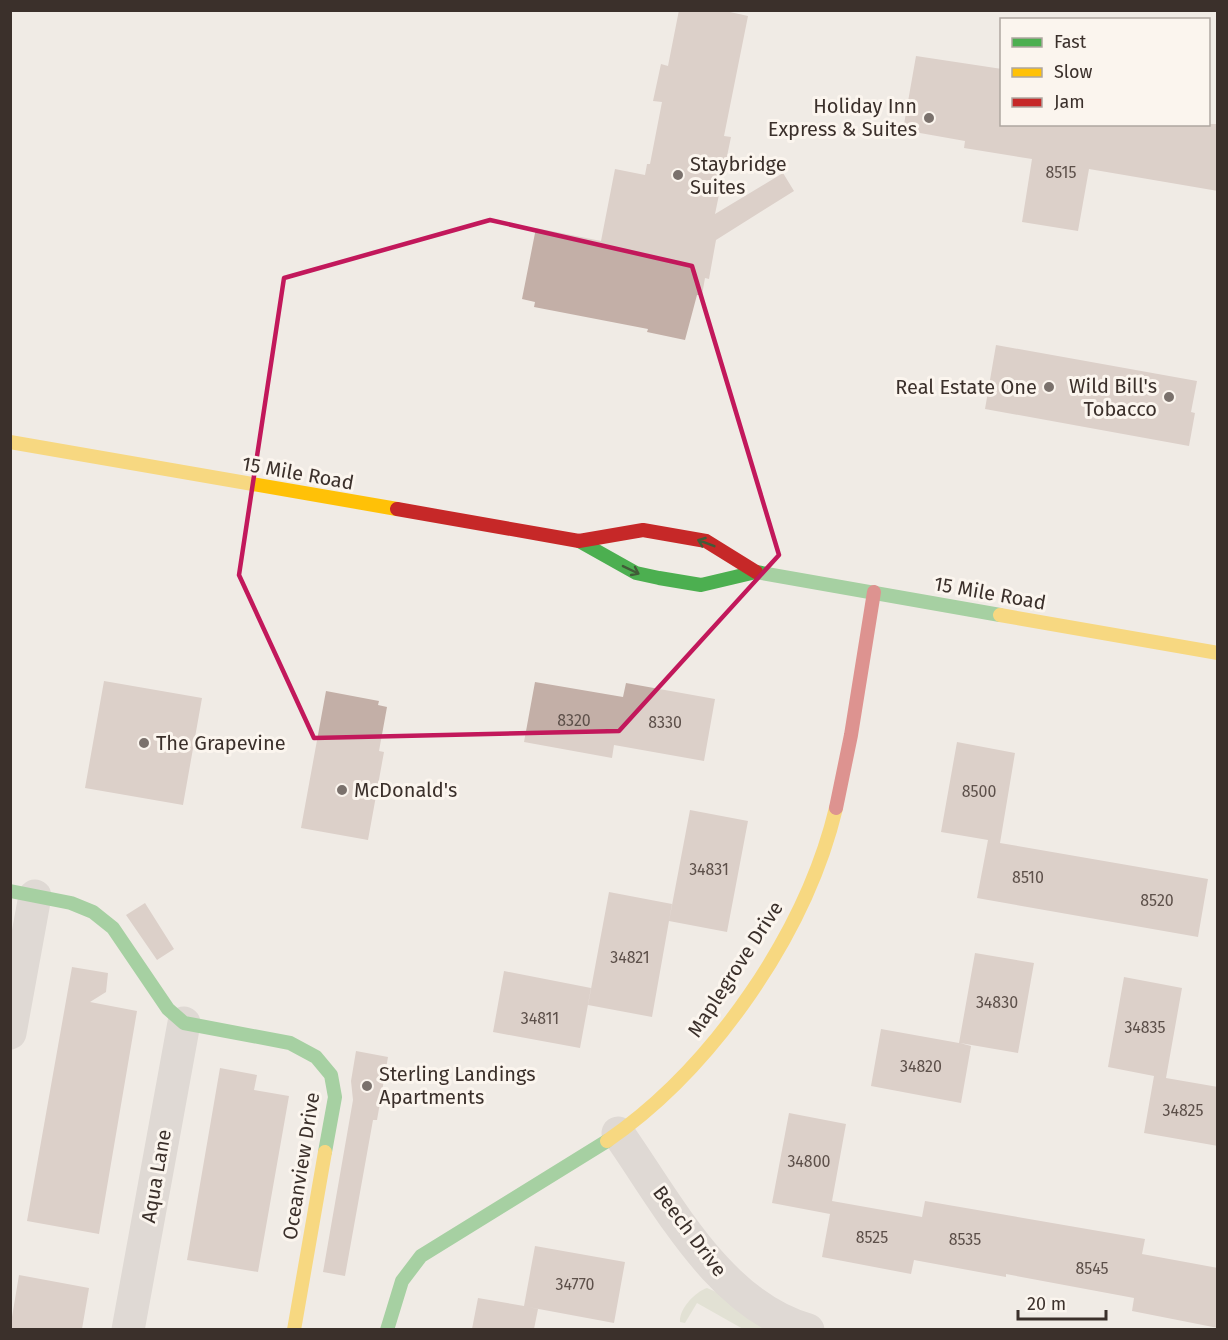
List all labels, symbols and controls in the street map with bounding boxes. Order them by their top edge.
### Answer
legend [1000,18,1210,126]
text: Fast [1054,31,1087,53]
text: Slow [1054,61,1093,83]
text: Jam [1054,91,1085,113]
place label: Holiday Inn Express & Suites [768,94,917,141]
marker: Holiday Inn Express & Suites [922,111,936,125]
place label: Staybridge Suites [690,152,787,199]
house number: 8515 [1046,163,1076,182]
marker: Staybridge Suites [671,168,685,182]
place label: Wild Bill's Tobacco [1069,374,1157,421]
place label: Real Estate One [895,375,1037,399]
marker: Real Estate One [1042,380,1056,394]
marker: Wild Bill's Tobacco [1162,390,1176,404]
street label: 15 Mile Road [240,451,356,495]
one-way arrow [697,537,715,548]
one-way arrow [621,564,639,576]
street label: 15 Mile Road [932,571,1048,615]
house number: 8320 [557,711,591,730]
house number: 8330 [648,713,682,732]
place label: The Grapevine [156,731,286,755]
marker: The Grapevine [137,736,151,750]
place label: McDonald's [354,778,457,802]
house number: 8500 [962,782,996,801]
marker: McDonald's [335,783,349,797]
house number: 34831 [689,860,729,879]
house number: 8510 [1012,868,1044,887]
house number: 8520 [1140,891,1174,910]
street label: Maplegrove Drive [682,897,788,1041]
house number: 34821 [610,948,650,967]
house number: 34830 [976,993,1018,1012]
house number: 34811 [521,1009,559,1028]
house number: 34835 [1124,1018,1166,1037]
house number: 34820 [900,1057,942,1076]
place label: Sterling Landings Apartments [379,1062,536,1109]
marker: Sterling Landings Apartments [360,1079,374,1093]
street label: Oceanview Drive [277,1090,325,1242]
house number: 34825 [1162,1101,1204,1120]
street label: Aqua Lane [136,1127,176,1225]
house number: 34800 [787,1152,831,1171]
street label: Beech Drive [648,1181,732,1281]
house number: 8525 [856,1228,888,1247]
house number: 8535 [949,1230,981,1249]
house number: 8545 [1075,1259,1109,1278]
house number: 34770 [556,1275,595,1294]
scale bar [1018,1283,1106,1321]
text: 20 m [1027,1293,1066,1315]

